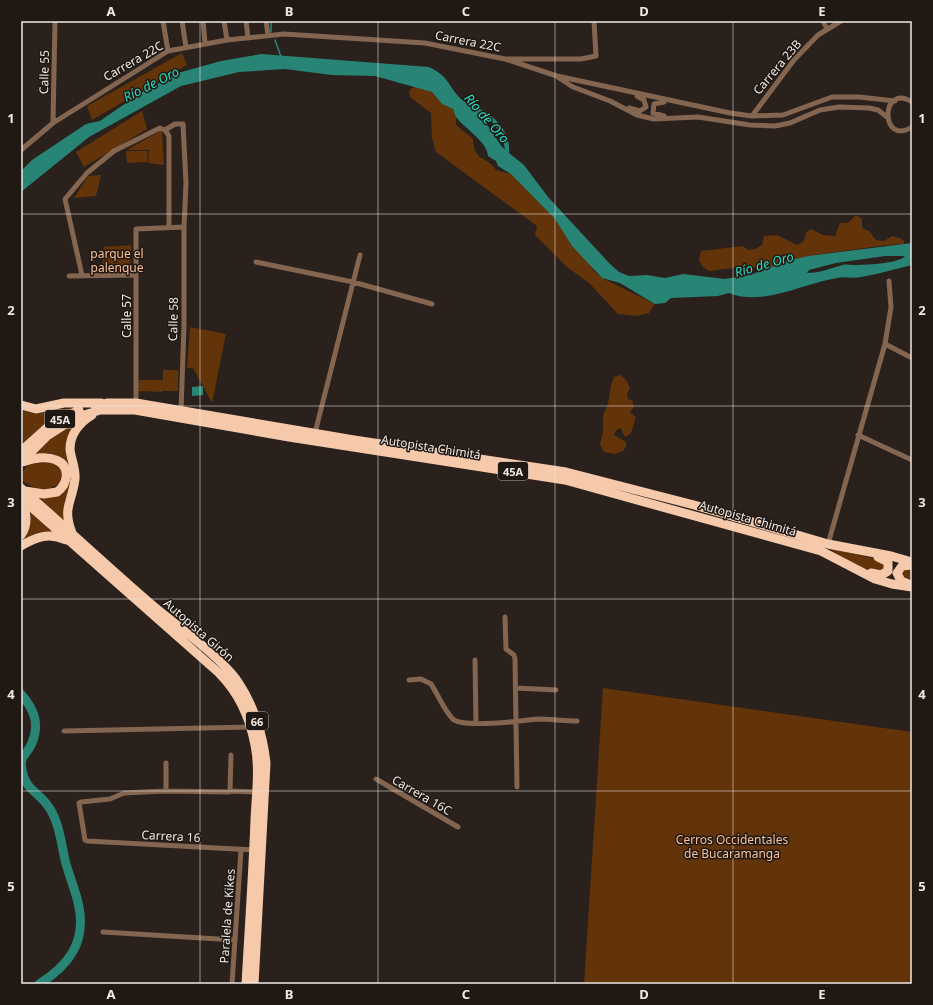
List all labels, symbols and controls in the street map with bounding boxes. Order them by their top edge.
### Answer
text: A [107,2,116,20]
text: B [285,2,293,20]
text: C [462,2,470,20]
text: D [639,2,649,20]
text: E [818,2,826,20]
street label: Carrera 22C [434,26,503,56]
street label: Carrera 23B [749,36,805,98]
street label: Carrera 22C [100,37,166,85]
street label: Calle 55 [35,50,53,94]
water label: Río de Oro [120,62,182,106]
water label: Río de Oro [460,89,514,147]
text: 1 [7,109,15,127]
text: 1 [918,109,926,127]
park label: parque el palenque [90,245,144,276]
water label: Río de Oro [732,247,796,281]
street label: Calle 57 [118,294,135,338]
street label: Calle 58 [164,297,182,341]
text: 2 [7,301,15,319]
text: 2 [918,301,926,319]
road number: 45A [45,410,75,428]
street label: Autopista Chimitá [380,431,482,463]
road number: 45A [498,462,528,480]
text: 3 [7,493,15,511]
text: 3 [918,493,926,511]
street label: Autopista Chimitá [697,496,799,540]
street label: Autopista Girón [160,595,238,665]
text: 4 [7,685,15,703]
text: 4 [918,685,926,703]
road number: 66 [246,712,268,730]
street label: Carrera 16C [389,771,455,819]
street label: Carrera 16 [141,826,201,846]
park label: Cerros Occidentales de Bucaramanga [676,831,788,862]
street label: Paralela de Kikes [215,868,239,964]
text: 5 [7,877,15,895]
text: 5 [918,877,926,895]
text: A [107,985,116,1003]
text: B [285,985,293,1003]
text: C [462,985,470,1003]
text: D [639,985,649,1003]
text: E [818,985,826,1003]

